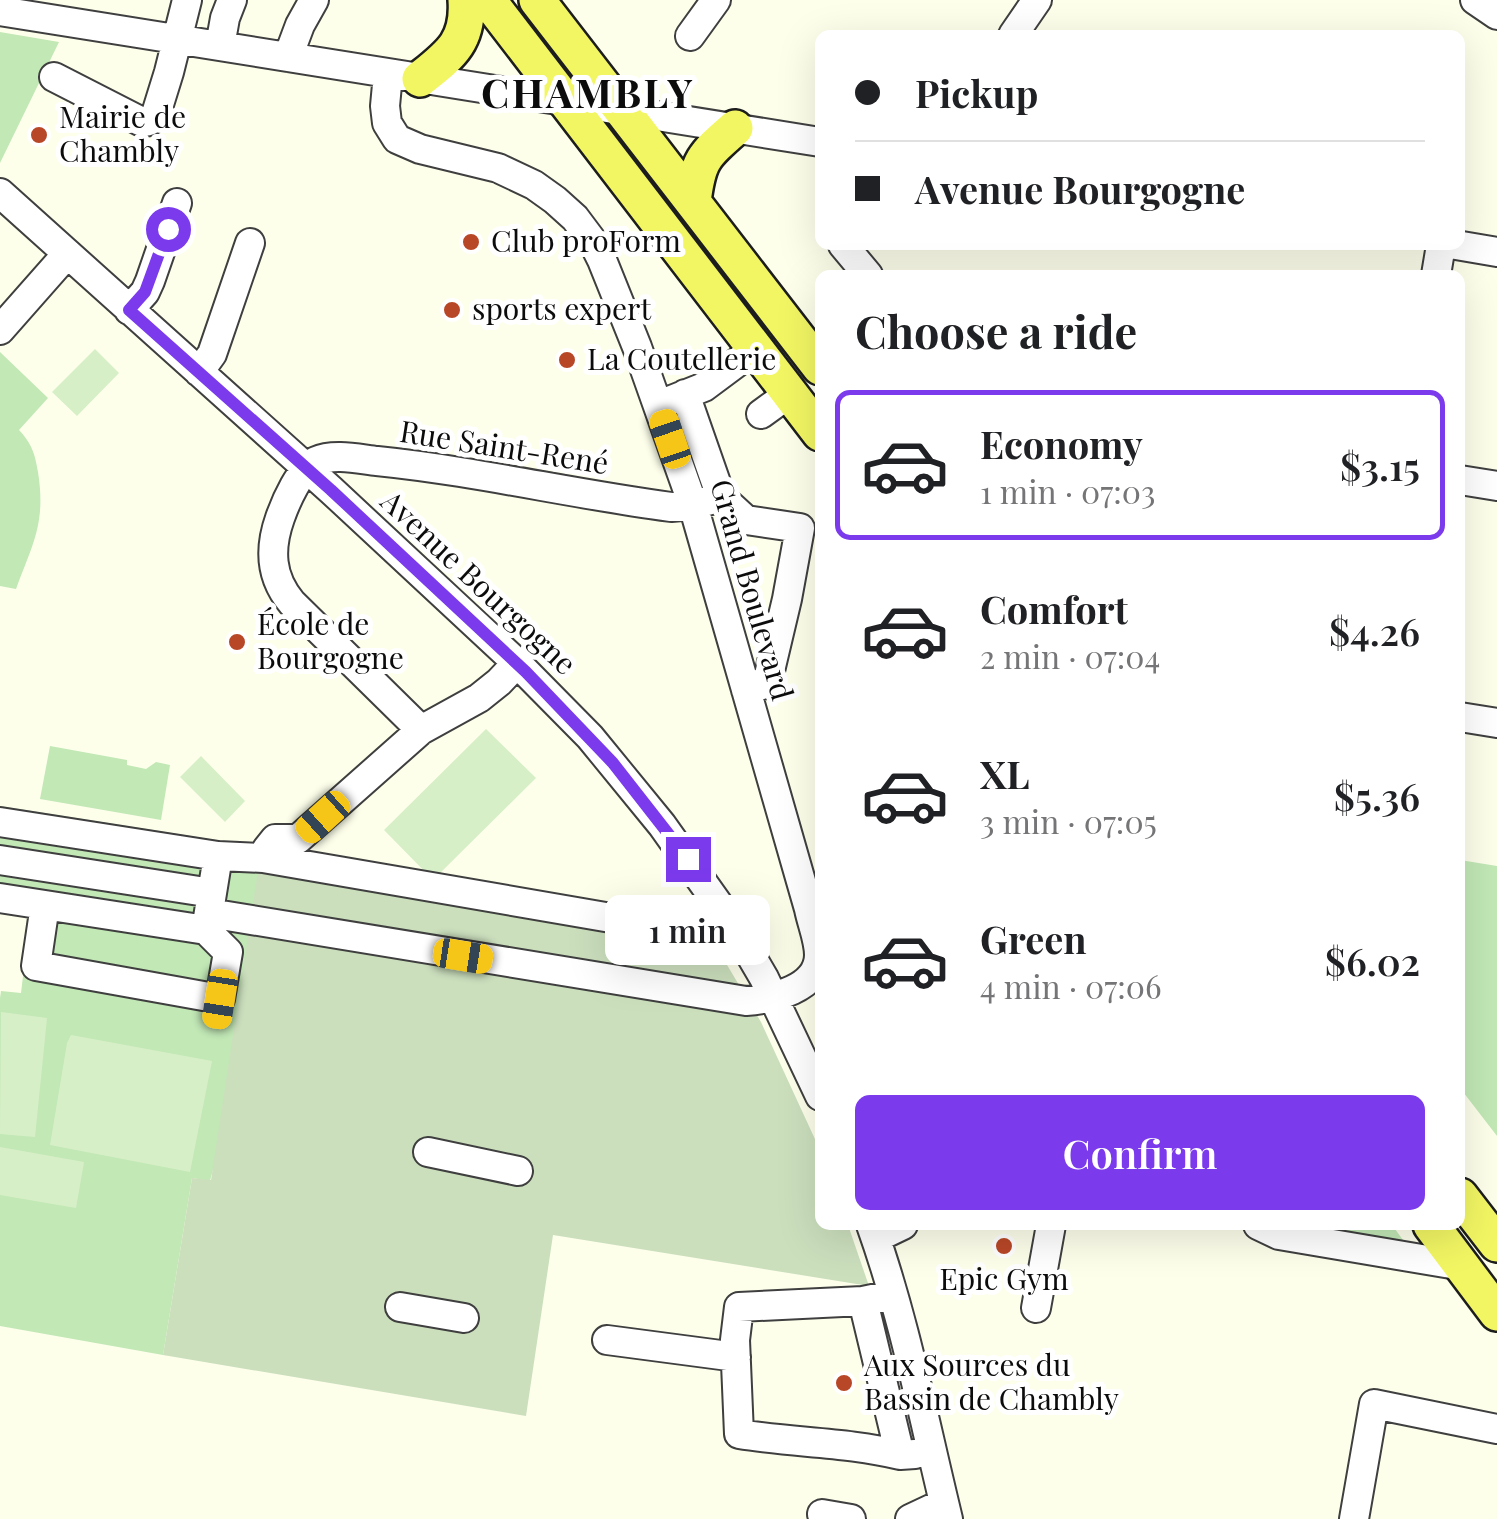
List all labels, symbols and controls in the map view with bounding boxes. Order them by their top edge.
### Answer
district label: CHAMBLY [481,65,695,118]
text: Pickup [915,67,1038,118]
place label: Mairie de Chambly [59,96,186,170]
marker: Mairie de Chambly [28,124,50,146]
text: Avenue Bourgogne [915,163,1246,214]
route start [146,207,191,252]
place label: Club proForm [491,220,681,260]
marker: Club proForm [460,231,482,253]
place label: sports expert [472,288,651,328]
marker: sports expert [441,299,463,321]
text: Choose a ride [855,300,1137,360]
place label: La Coutellerie [587,338,776,378]
marker: La Coutellerie [556,349,578,371]
car [646,406,694,472]
street label: Rue Saint-René [397,410,611,482]
text: Economy [980,418,1143,469]
icon: car [860,420,950,510]
text: $3.15 [1340,440,1420,491]
text: 1 min · 07:03 [980,469,1155,512]
street label: Grand Boulevard [702,474,804,704]
street label: Avenue Bourgogne [372,480,586,683]
text: Comfort [980,583,1128,634]
icon: car [860,585,950,675]
place label: École de Bourgogne [257,603,404,677]
text: $4.26 [1329,605,1420,656]
marker: École de Bourgogne [226,631,248,653]
text: 2 min · 07:04 [980,634,1160,677]
text: XL [980,748,1029,799]
icon: car [860,750,950,840]
text: $5.36 [1334,770,1420,821]
car [291,786,355,848]
text: 3 min · 07:05 [980,799,1157,842]
route end [666,837,711,882]
callout: 1 min [606,894,770,964]
text: 1 min [649,908,726,951]
text: Green [980,913,1087,964]
icon: car [860,915,950,1005]
text: $6.02 [1325,935,1420,986]
car [431,936,495,976]
text: 4 min · 07:06 [980,964,1162,1007]
car [200,967,240,1031]
button: Confirm [855,1095,1425,1210]
marker: Epic Gym [993,1235,1015,1257]
place label: Epic Gym [939,1258,1069,1298]
place label: Aux Sources du Bassin de Chambly [863,1344,1119,1418]
marker: Aux Sources du Bassin de Chambly [833,1372,855,1394]

